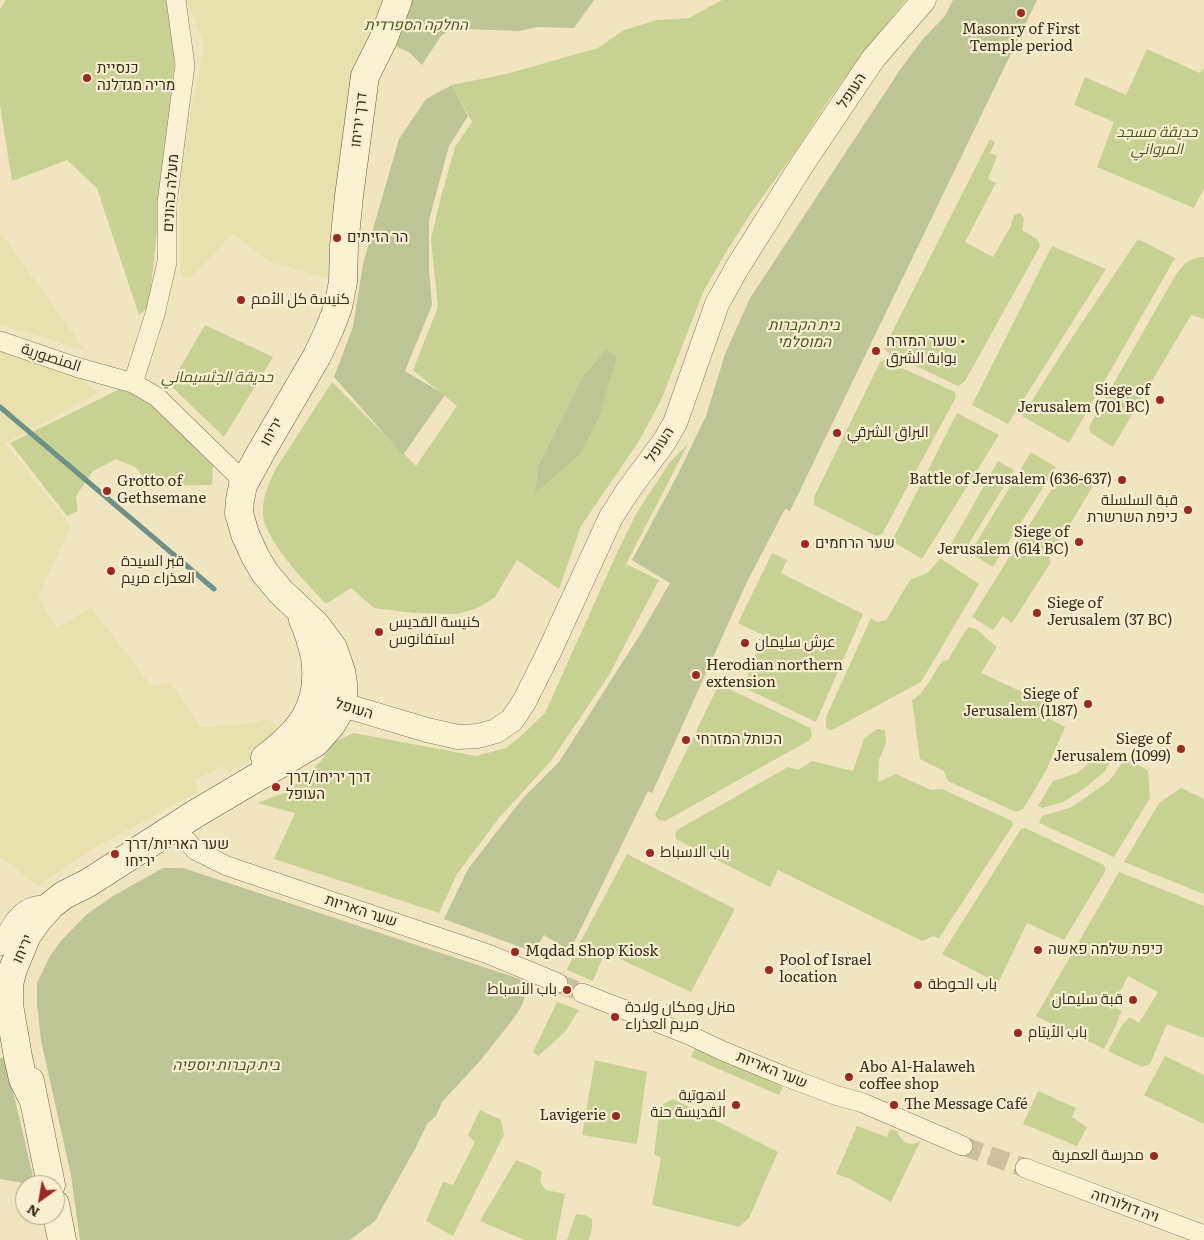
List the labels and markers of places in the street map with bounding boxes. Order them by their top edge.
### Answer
marker: Masonry of First Temple period [1015,7,1027,19]
place label: Masonry of First Temple period [962,21,1080,56]
place label: כנסיית מריה מגדלנה [97,60,175,95]
marker: כנסיית מריה מגדלנה [81,72,93,84]
place label: הר הזיתים [347,229,408,247]
marker: הר הזיתים [331,232,343,244]
place label: كنيسة كل الأمم [251,291,350,309]
marker: كنيسة كل الأمم [235,294,247,306]
place label: שער המזרח • بوابة الشرق [886,333,966,368]
marker: שער המזרח • بوابة الشرق [870,345,882,357]
place label: Siege of Jerusalem (701 BC) [1017,382,1150,417]
marker: Siege of Jerusalem (701 BC) [1154,394,1166,406]
place label: البراق الشرقي [847,424,929,442]
marker: البراق الشرقي [831,427,843,439]
place label: Battle of Jerusalem (636-637) [909,471,1112,489]
place label: Grotto of Gethsemane [117,473,206,508]
marker: Battle of Jerusalem (636-637) [1116,474,1128,486]
marker: Grotto of Gethsemane [101,485,113,497]
place label: قبة السلسلة כיפת השרשרת [1087,492,1178,527]
marker: قبة السلسلة כיפת השרשרת [1182,504,1194,516]
place label: Siege of Jerusalem (614 BC) [937,524,1069,559]
place label: שער הרחמים [815,535,895,553]
marker: Siege of Jerusalem (614 BC) [1073,536,1085,548]
marker: שער הרחמים [799,538,811,550]
place label: قبر السيدة العذراء مريم [121,553,195,588]
marker: قبر السيدة العذراء مريم [105,565,117,577]
place label: Siege of Jerusalem (37 BC) [1047,595,1173,630]
marker: Siege of Jerusalem (37 BC) [1031,607,1043,619]
place label: كنيسة القديس استفانوس [389,614,480,649]
marker: كنيسة القديس استفانوس [373,626,385,638]
place label: عرش سليمان [755,634,836,652]
marker: عرش سليمان [739,637,751,649]
place label: Herodian northern extension [706,657,843,692]
marker: Herodian northern extension [690,669,702,681]
place label: Siege of Jerusalem (1187) [963,686,1078,721]
marker: Siege of Jerusalem (1187) [1082,698,1094,710]
place label: הכותל המזרחי [696,731,782,749]
place label: Siege of Jerusalem (1099) [1054,731,1171,766]
marker: הכותל המזרחי [680,734,692,746]
marker: Siege of Jerusalem (1099) [1175,743,1187,755]
place label: דרך יריחו/דרך העופל [286,769,371,804]
marker: דרך יריחו/דרך העופל [270,781,282,793]
place label: שער האריות/דרך יריחו [125,836,229,871]
place label: باب الاسباط [660,844,730,862]
marker: باب الاسباط [644,847,656,859]
marker: שער האריות/דרך יריחו [109,848,121,860]
place label: כיפת שלמה פאשה [1048,941,1163,959]
place label: Mqdad Shop Kiosk [525,943,658,961]
marker: כיפת שלמה פאשה [1032,944,1044,956]
marker: Mqdad Shop Kiosk [509,946,521,958]
place label: Pool of Israel location [779,952,872,987]
marker: Pool of Israel location [763,964,775,976]
place label: باب الحوطة [928,976,997,994]
marker: باب الحوطة [912,979,924,991]
place label: باب الأسباط [487,981,557,999]
marker: باب الأسباط [561,984,573,996]
place label: قبة سليمان [1052,991,1123,1009]
marker: قبة سليمان [1127,994,1139,1006]
place label: منزل ومكان ولادة مريم العذراء [625,999,735,1034]
marker: منزل ومكان ولادة مريم العذراء [609,1011,621,1023]
place label: باب الأيتام [1028,1024,1087,1042]
marker: باب الأيتام [1012,1027,1024,1039]
place label: Abo Al-Halaweh coffee shop [859,1059,975,1094]
marker: Abo Al-Halaweh coffee shop [843,1071,855,1083]
place label: لاهوتية القديسة حنة [650,1087,726,1122]
place label: The Message Café [904,1096,1028,1114]
marker: لاهوتية القديسة حنة [730,1099,742,1111]
marker: The Message Café [888,1099,900,1111]
place label: Lavigerie [540,1107,606,1125]
marker: Lavigerie [610,1110,622,1122]
place label: مدرسة العمرية [1052,1147,1144,1165]
marker: مدرسة العمرية [1148,1150,1160,1162]

